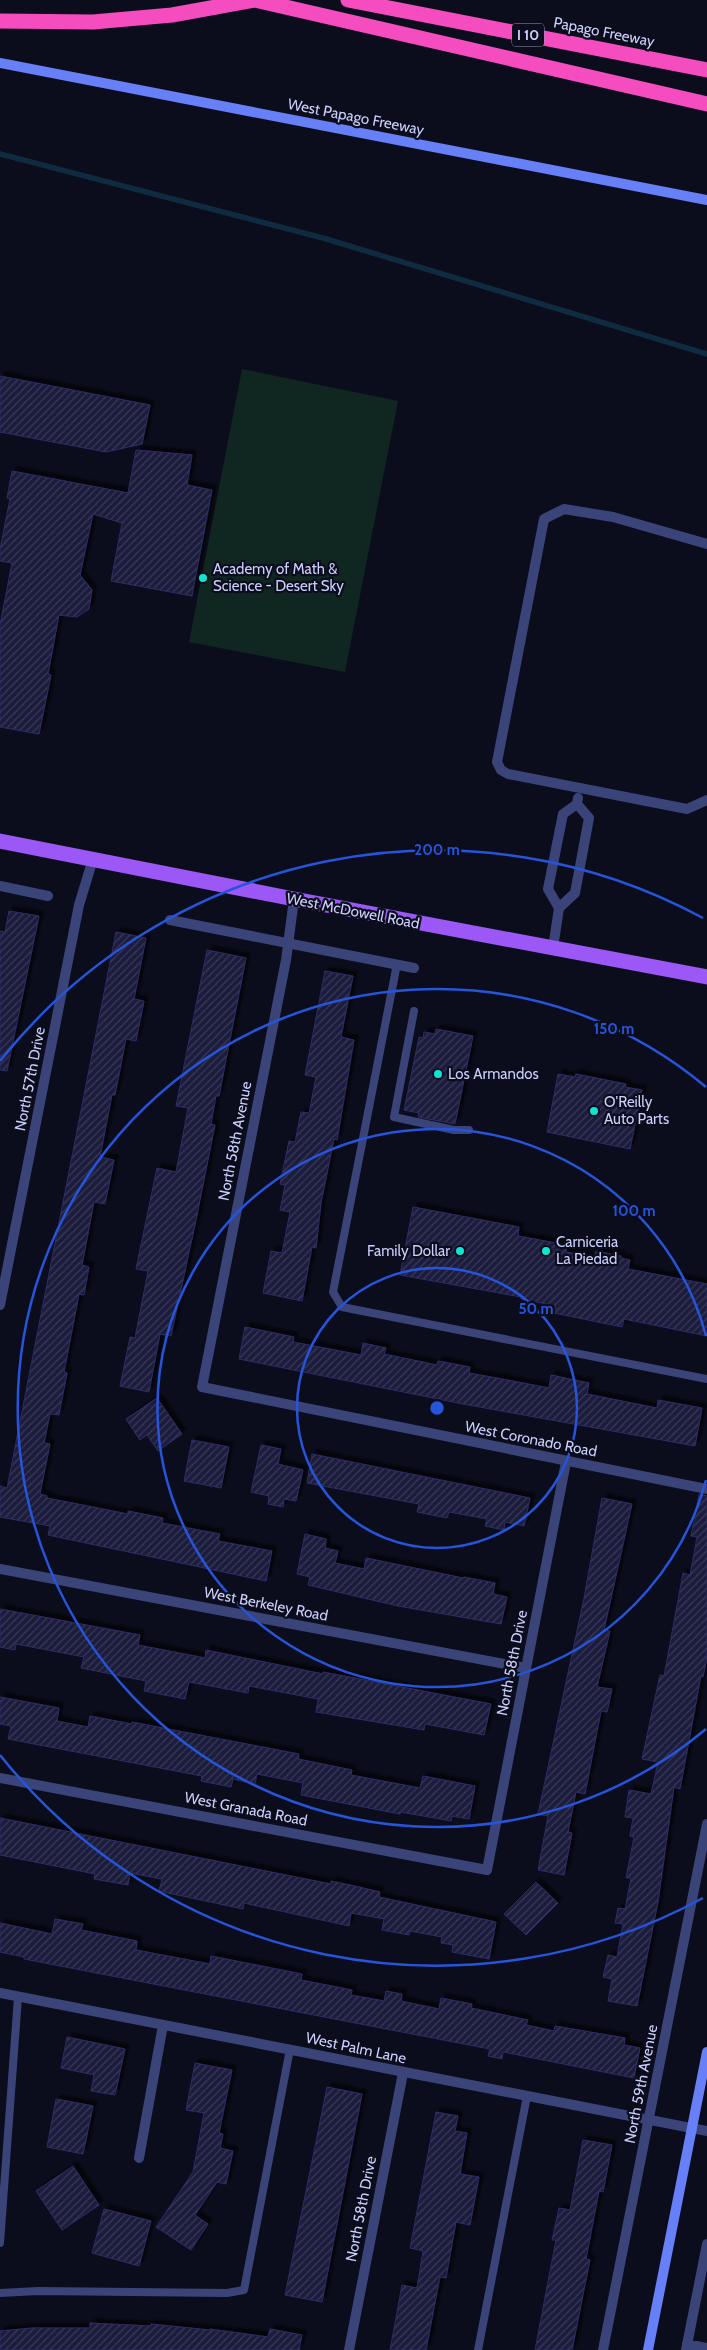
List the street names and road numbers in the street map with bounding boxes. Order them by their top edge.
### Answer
street label: Papago Freeway [552,13,656,51]
road number: I 10 [512,24,544,46]
street label: West Papago Freeway [286,95,426,139]
street label: West McDowell Road [285,889,421,933]
street label: North 57th Drive [11,1025,49,1133]
street label: North 58th Avenue [215,1079,255,1202]
street label: West Coronado Road [463,1417,599,1461]
street label: West Berkeley Road [202,1583,330,1625]
street label: North 58th Drive [493,1608,531,1717]
street label: West Granada Road [183,1788,309,1830]
street label: North 59th Avenue [621,2023,661,2145]
street label: West Palm Lane [304,2029,408,2068]
street label: North 58th Drive [342,2154,380,2263]

